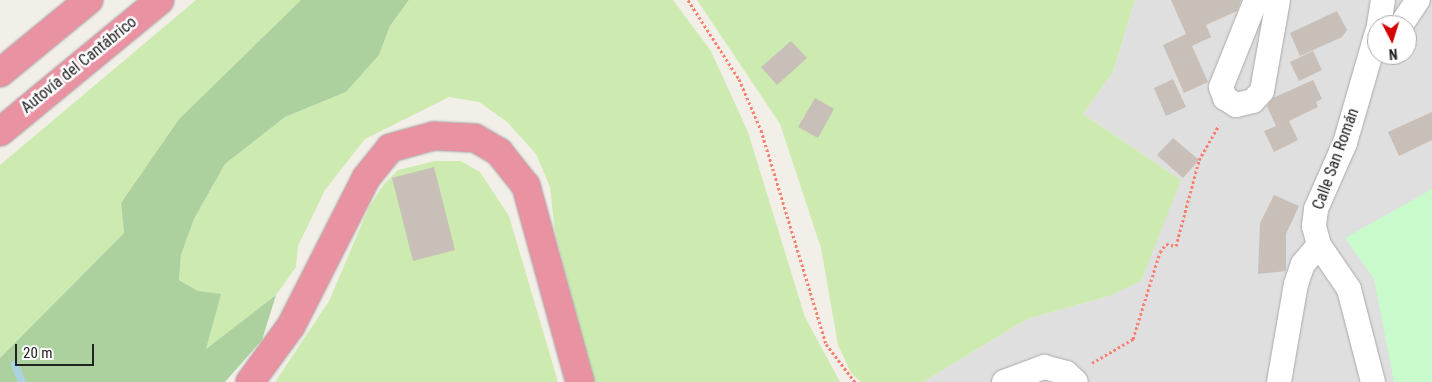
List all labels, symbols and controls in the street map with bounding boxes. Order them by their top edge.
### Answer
street label: Autovía del Cantábrico [17,13,141,117]
north arrow [1367,15,1417,65]
text: N [1388,46,1398,62]
street label: Calle San Román [1309,106,1363,212]
scale bar [18,334,96,366]
text: 20 m [23,344,53,362]

